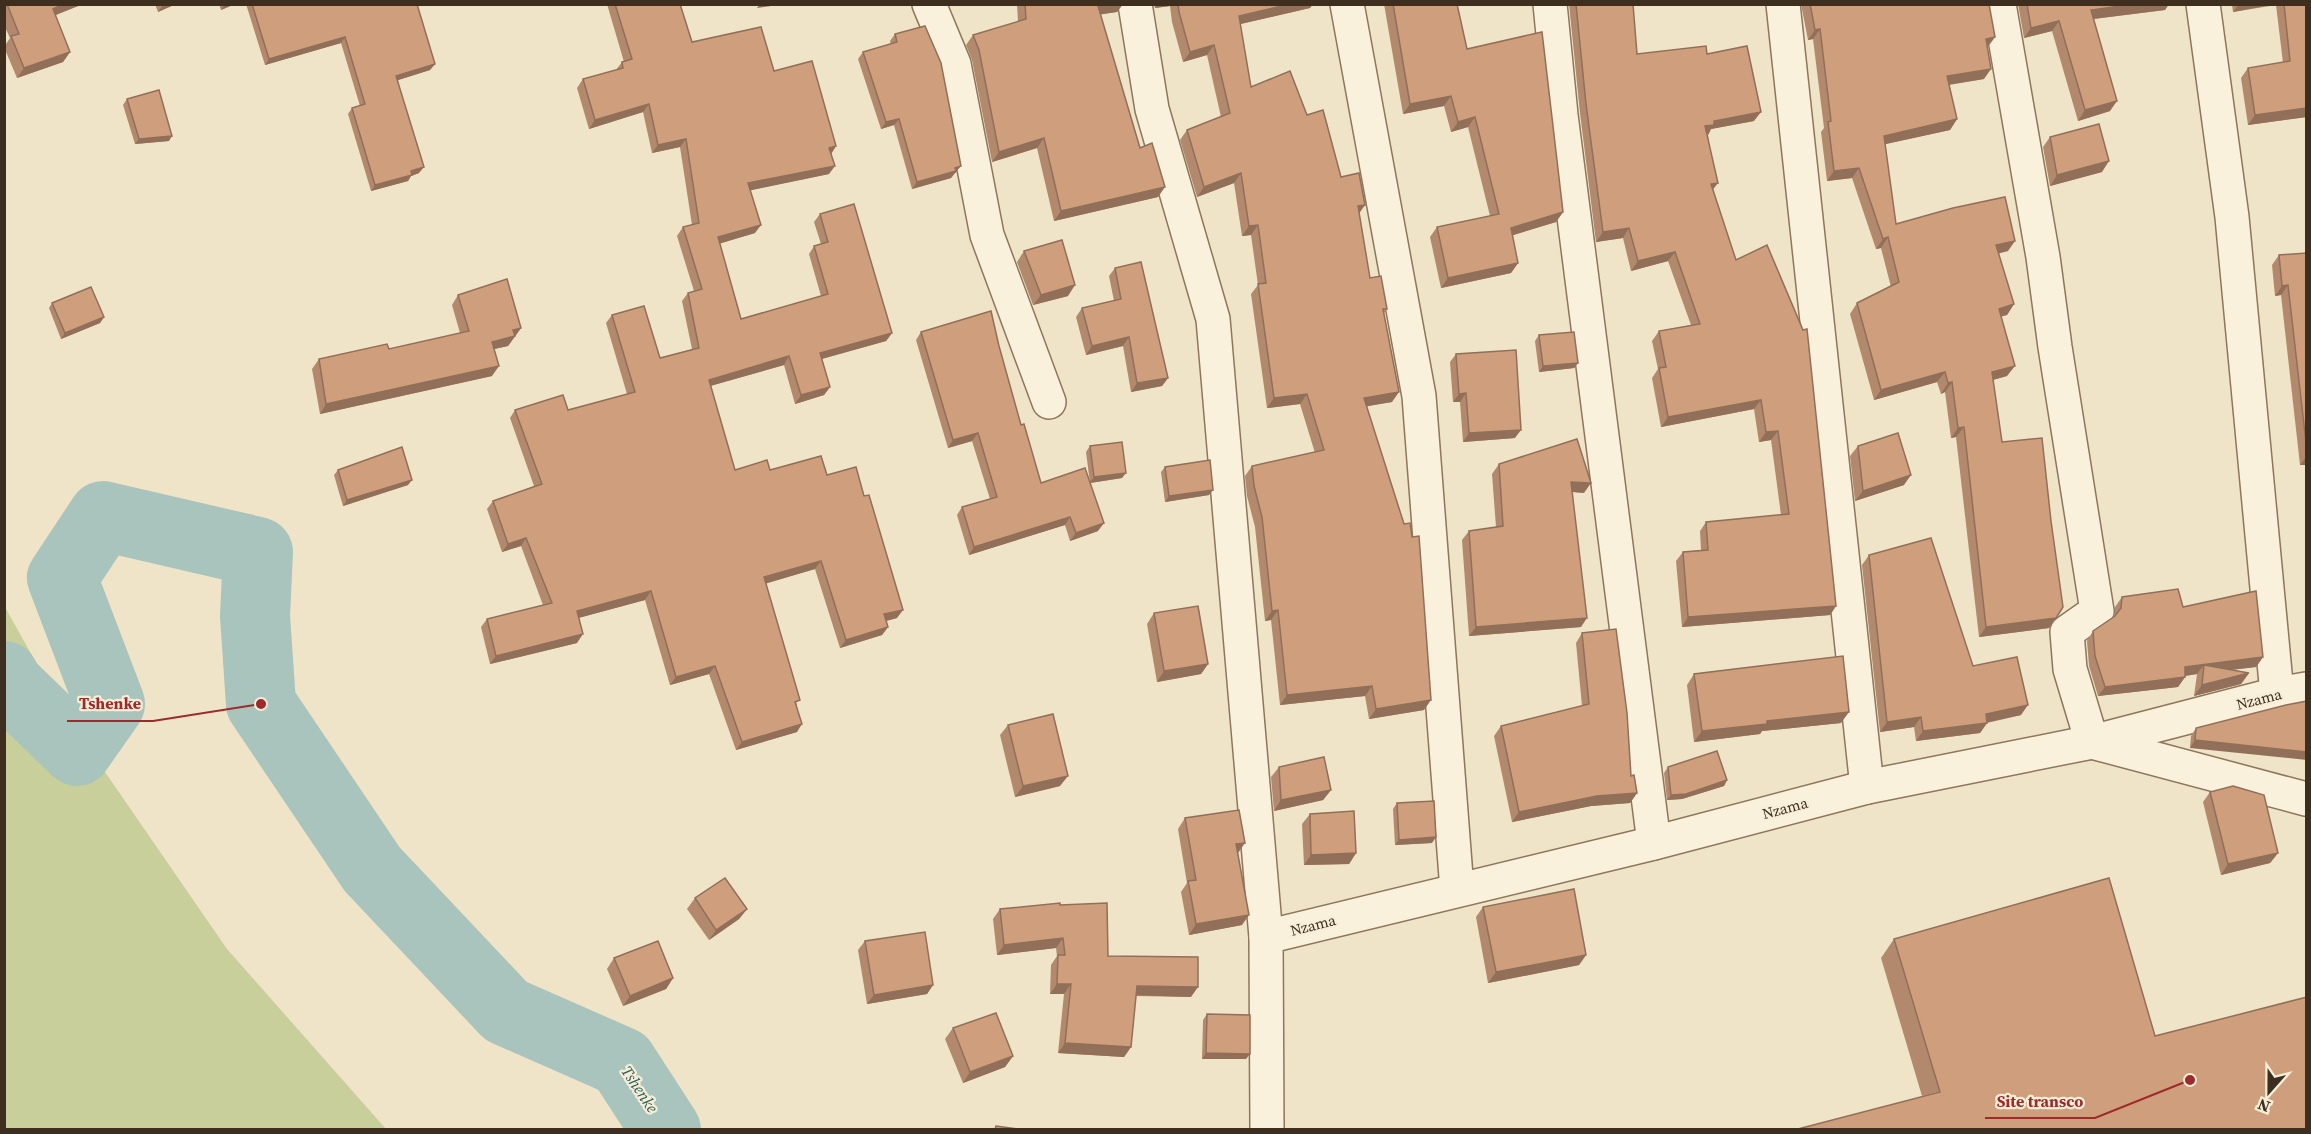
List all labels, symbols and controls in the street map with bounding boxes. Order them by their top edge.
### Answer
street label: Nzama [2234,683,2284,715]
callout: Tshenke [67,687,153,721]
text: Tshenke [79,692,141,714]
street label: Nzama [1760,792,1810,824]
street label: Nzama [1288,909,1338,941]
water label: Tshenke [616,1061,664,1117]
north arrow [2239,1062,2299,1122]
callout: Site transco [1985,1084,2095,1118]
text: Site transco [1997,1090,2083,1112]
text: N [2254,1094,2273,1118]

